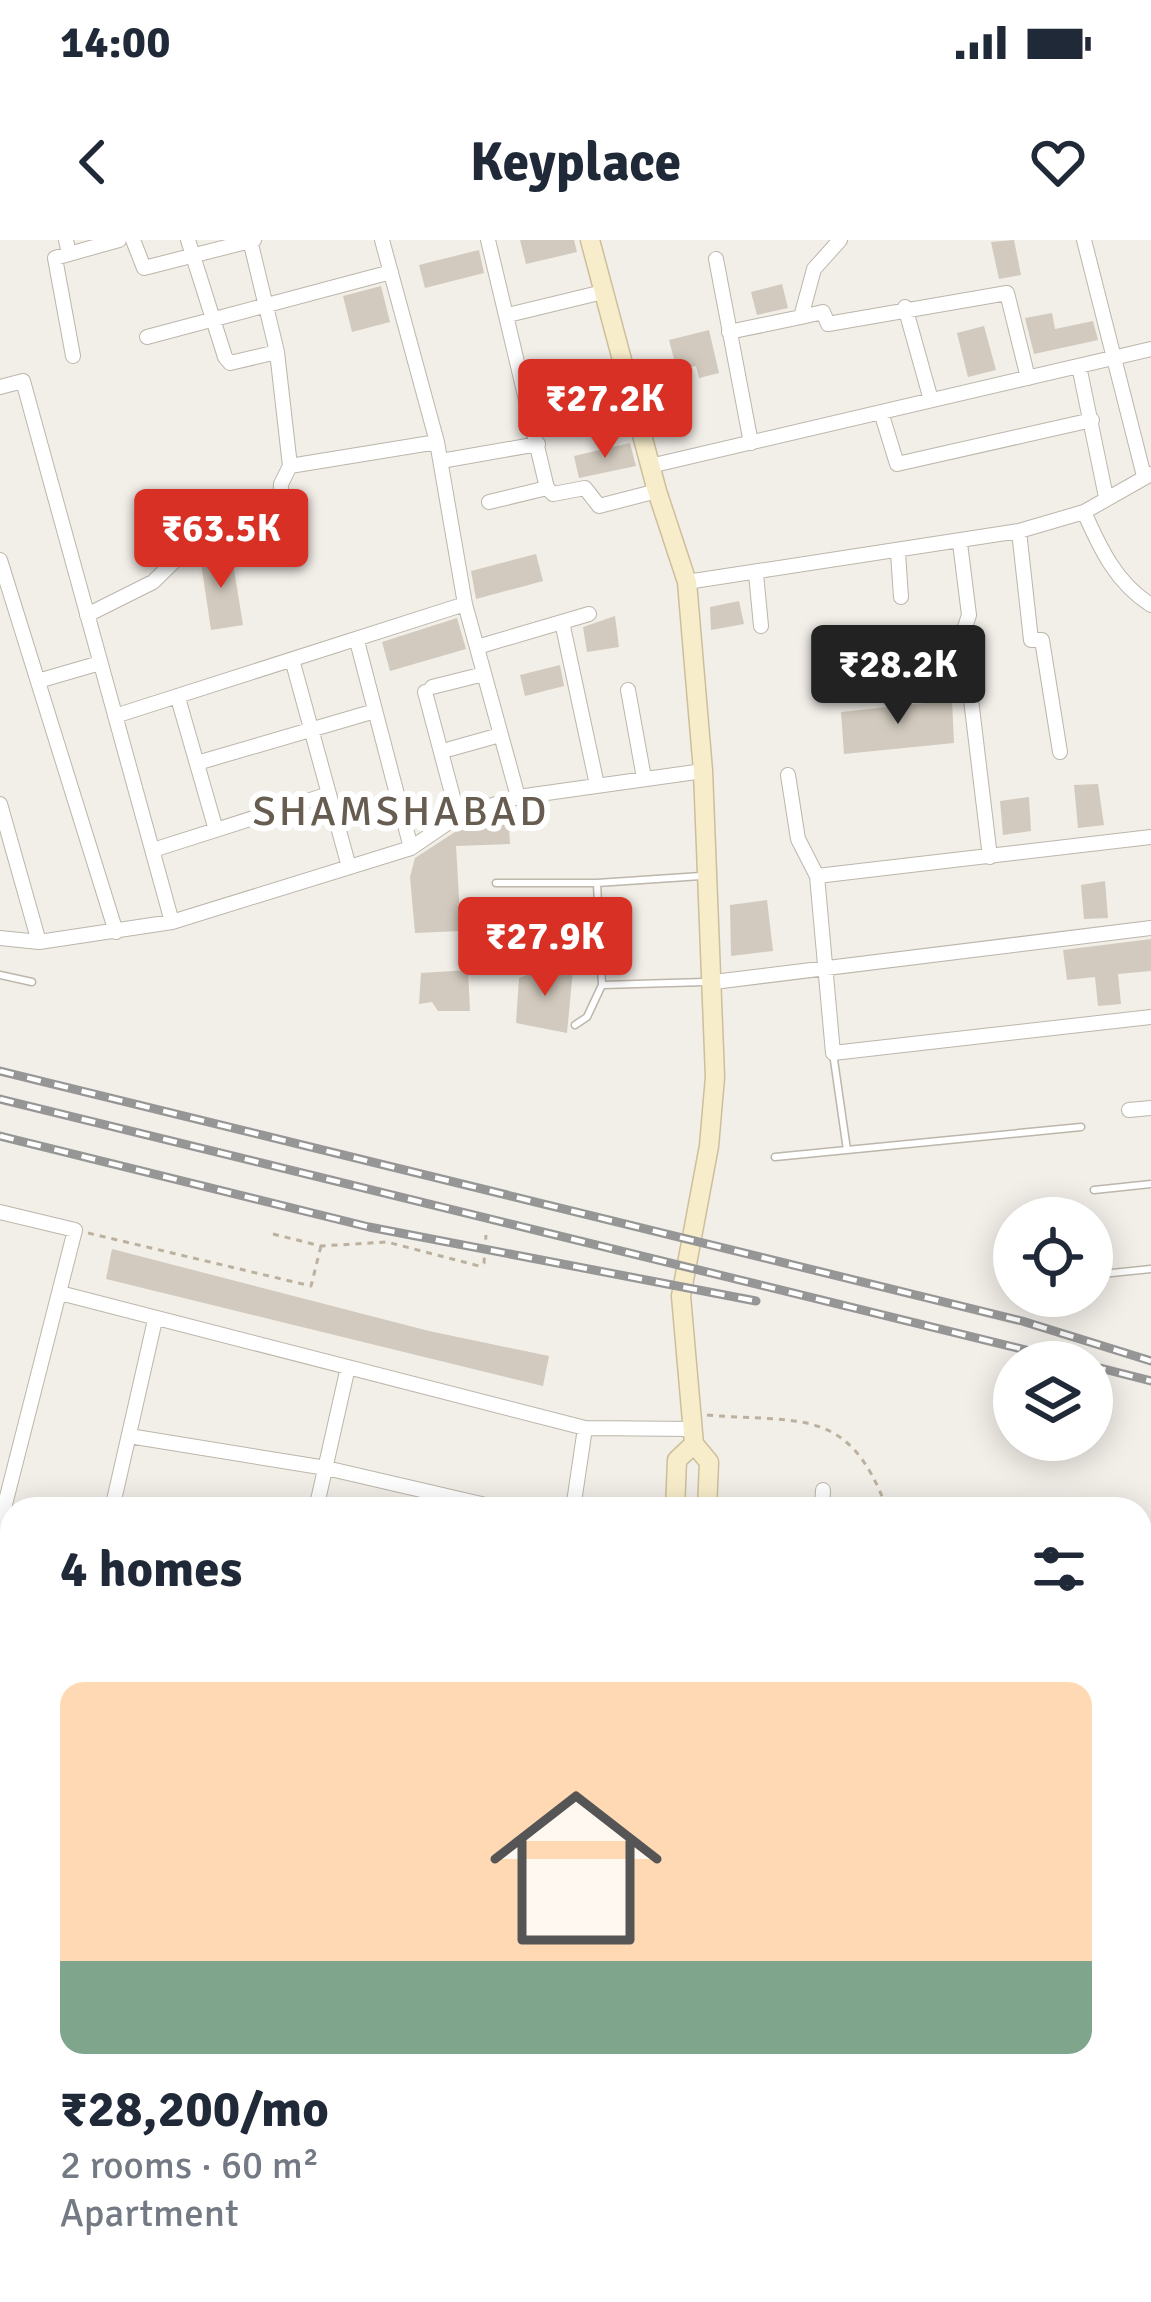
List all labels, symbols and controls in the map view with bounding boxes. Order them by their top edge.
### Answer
text: 14:00 [60,15,170,70]
icon: back [60,129,126,195]
text: Keyplace [470,129,681,196]
icon: heart [1025,129,1091,195]
pin: ₹27.2K [507,359,703,461]
text: ₹27.2K [545,374,665,422]
pin: ₹63.5K [123,489,319,591]
text: ₹63.5K [161,504,281,552]
pin: ₹28.2K [800,625,996,727]
text: ₹28.2K [838,640,958,688]
district label: SHAMSHABAD [253,786,549,837]
pin: ₹27.9K [447,897,643,999]
text: ₹27.9K [485,912,605,960]
map controls [993,1197,1113,1461]
button: locate [993,1197,1113,1317]
button: layers [993,1341,1113,1461]
icon: filters [1026,1536,1092,1602]
text: 4 homes [60,1538,242,1601]
icon: home [468,1760,684,1976]
text: ₹28,200/mo [60,2078,329,2141]
text: 2 rooms · 60 m² [60,2141,319,2189]
text: Apartment [60,2189,239,2237]

